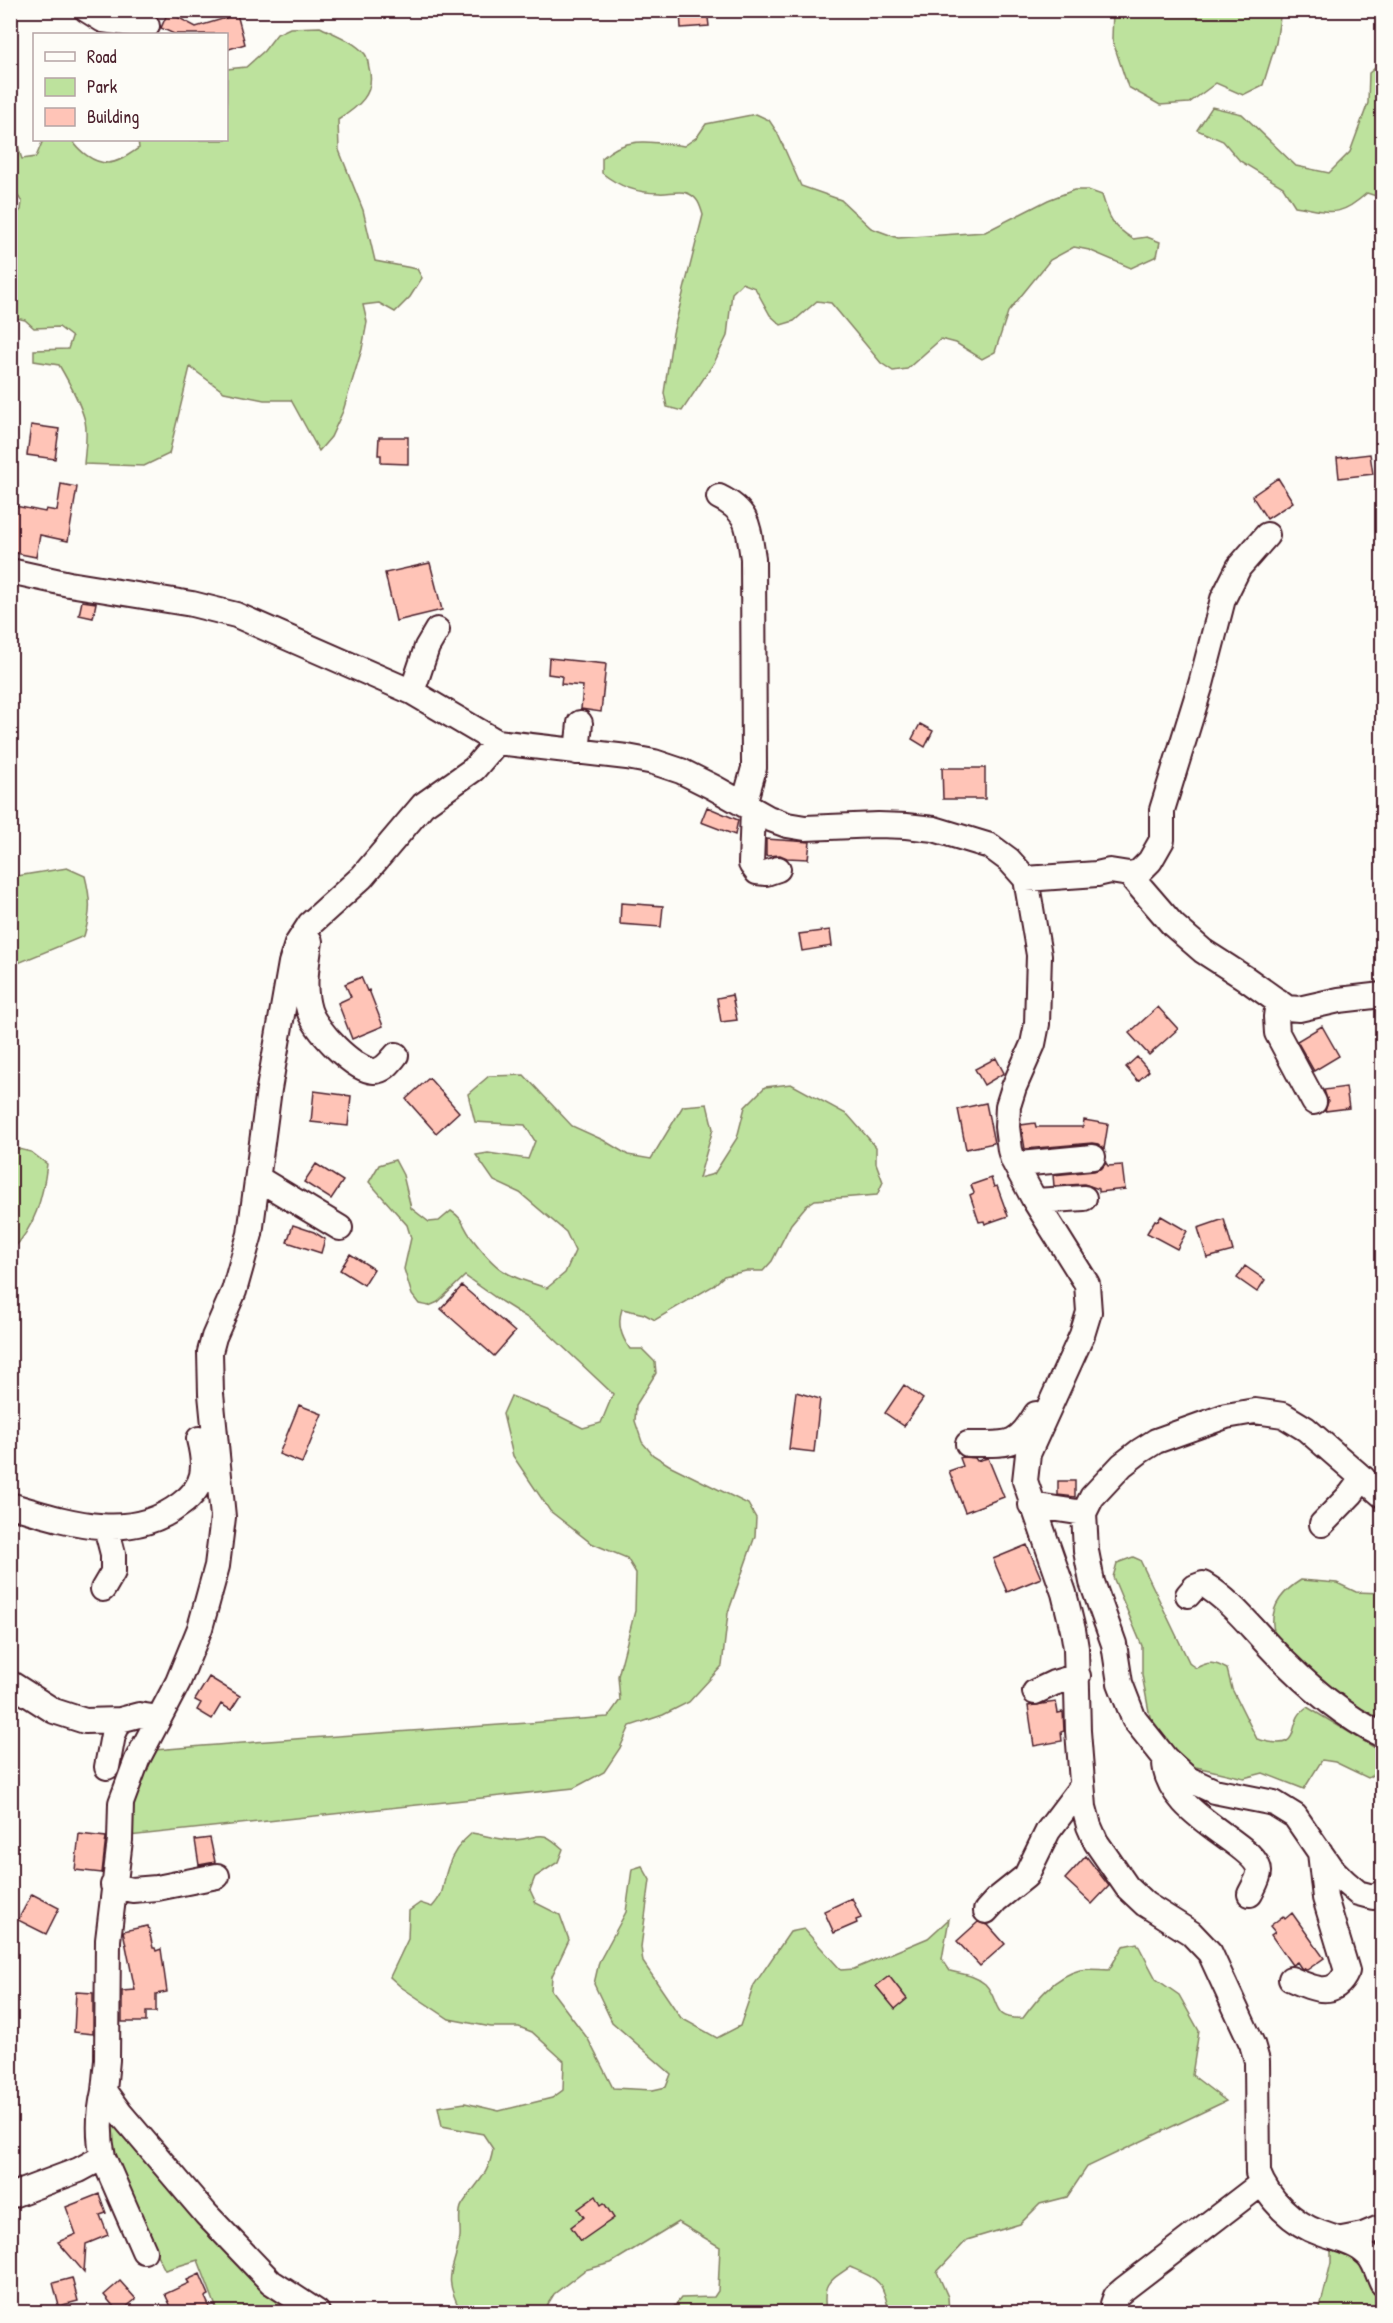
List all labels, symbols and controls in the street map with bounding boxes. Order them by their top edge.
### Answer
legend [33,33,228,141]
text: Road [87,44,117,69]
text: Park [87,74,118,99]
text: Building [87,104,139,129]

